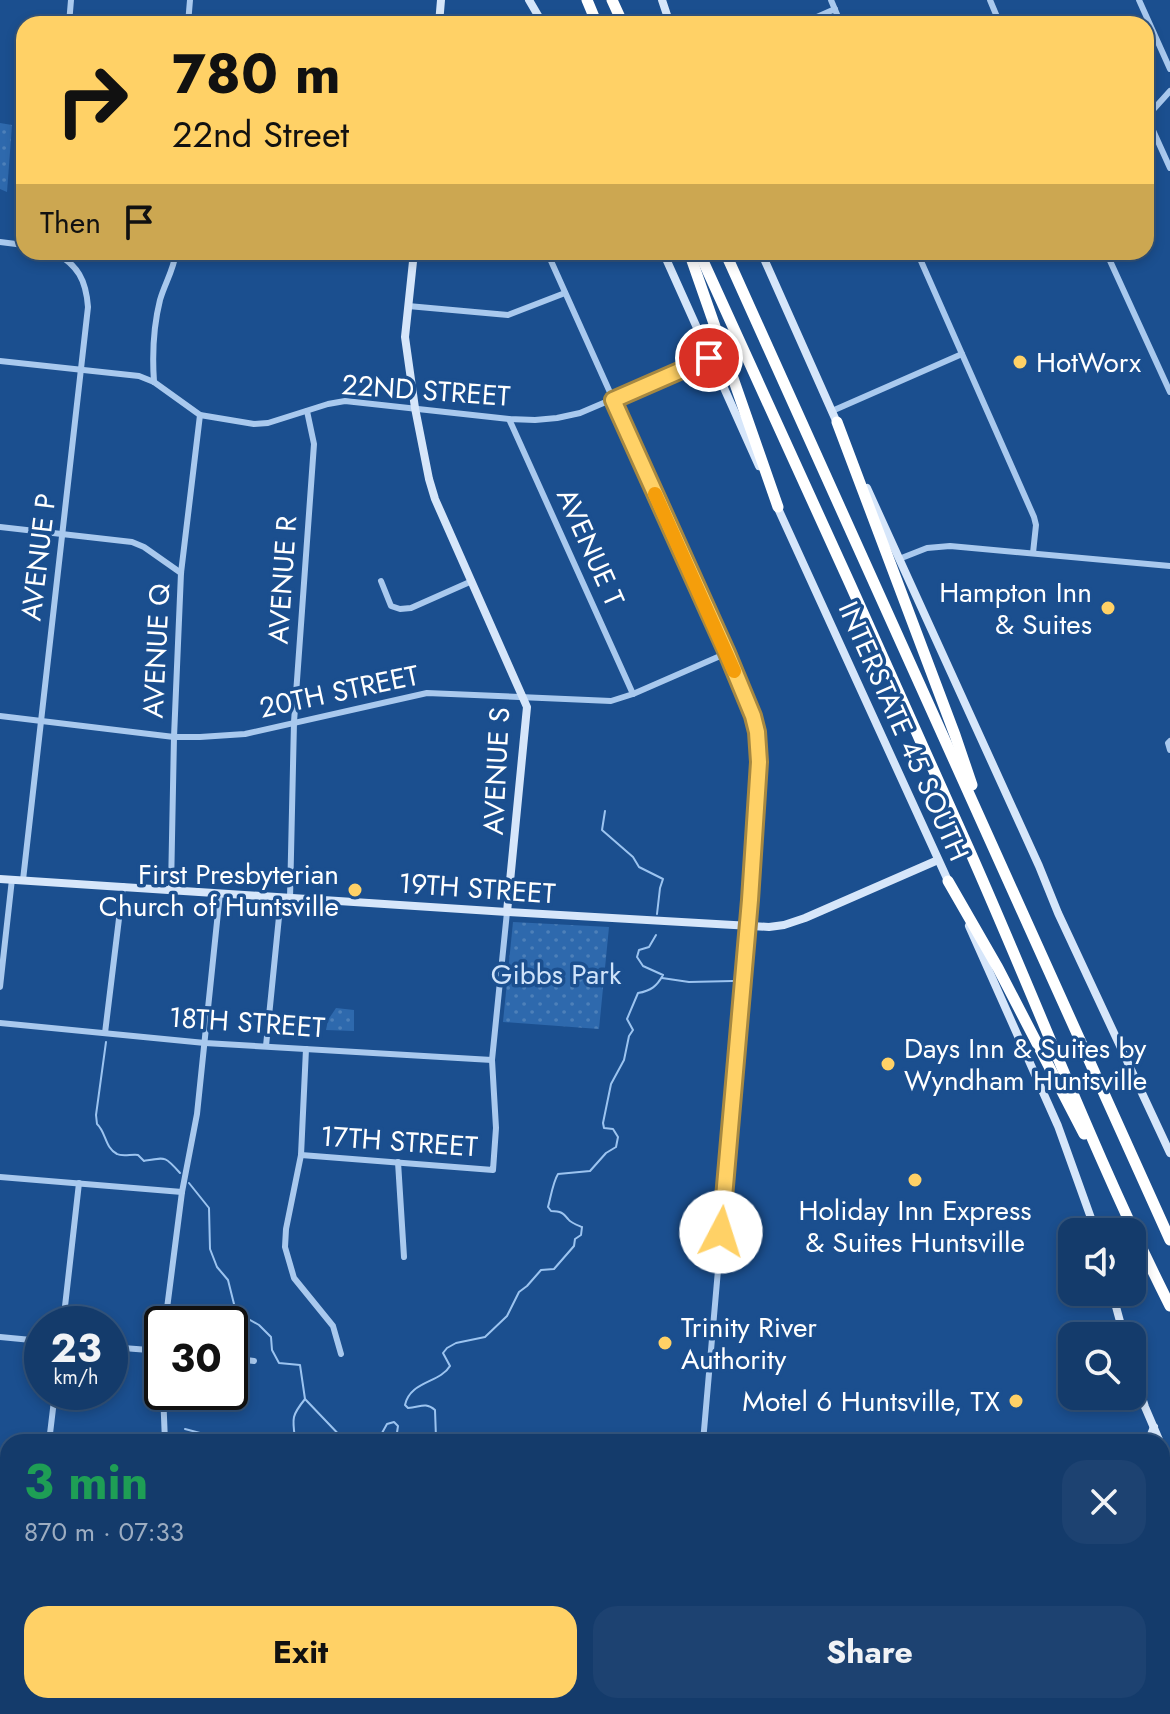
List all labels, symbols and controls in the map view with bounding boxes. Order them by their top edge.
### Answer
text: 780 m [172,33,341,114]
icon: right [40,48,144,152]
text: 22nd Street [172,108,349,160]
icon: arrive [117,200,161,244]
text: Then [40,201,101,244]
pin [675,324,743,392]
icon: arrive [687,336,731,380]
place label: HotWorx [1036,342,1141,383]
marker: HotWorx [1011,353,1029,371]
street label: 22ND STREET [340,364,512,417]
street label: AVENUE T [546,481,635,613]
street label: AVENUE P [10,491,67,623]
street label: AVENUE R [258,514,307,645]
place label: Hampton Inn & Suites [939,572,1092,645]
street label: AVENUE Q [133,582,181,719]
street label: INTERSTATE 45 SOUTH [828,595,979,867]
marker: Hampton Inn & Suites [1099,599,1117,617]
street label: 20TH STREET [256,655,423,728]
street label: AVENUE S [473,706,520,836]
place label: First Presbyterian Church of Huntsville [99,854,339,927]
street label: 19TH STREET [397,863,557,914]
marker: First Presbyterian Church of Huntsville [346,881,364,899]
park label: Gibbs Park [491,954,622,995]
street label: 18TH STREET [168,997,326,1048]
place label: Days Inn & Suites by Wyndham Huntsville [904,1028,1147,1101]
marker: Days Inn & Suites by Wyndham Huntsville [879,1055,897,1073]
street label: 17TH STREET [319,1116,479,1167]
marker: Holiday Inn Express & Suites Huntsville [906,1171,924,1189]
position arrow [679,1190,763,1274]
place label: Holiday Inn Express & Suites Huntsville [799,1190,1032,1263]
map controls [1058,1218,1146,1410]
button: sound [1058,1218,1146,1306]
speed limit sign: 30 [144,1306,248,1410]
place label: Trinity River Authority [681,1307,817,1380]
text: 23 [50,1319,102,1377]
button: search [1058,1322,1146,1410]
marker: Trinity River Authority [656,1334,674,1352]
text: km/h [53,1363,99,1392]
place label: Motel 6 Huntsville, TX [742,1381,1000,1422]
marker: Motel 6 Huntsville, TX [1007,1392,1025,1410]
text: 3 min [24,1448,148,1517]
button: close [1062,1460,1146,1544]
text: 870 m · 07:33 [24,1513,184,1551]
button: Exit [24,1606,577,1698]
button: Share [593,1606,1146,1698]

